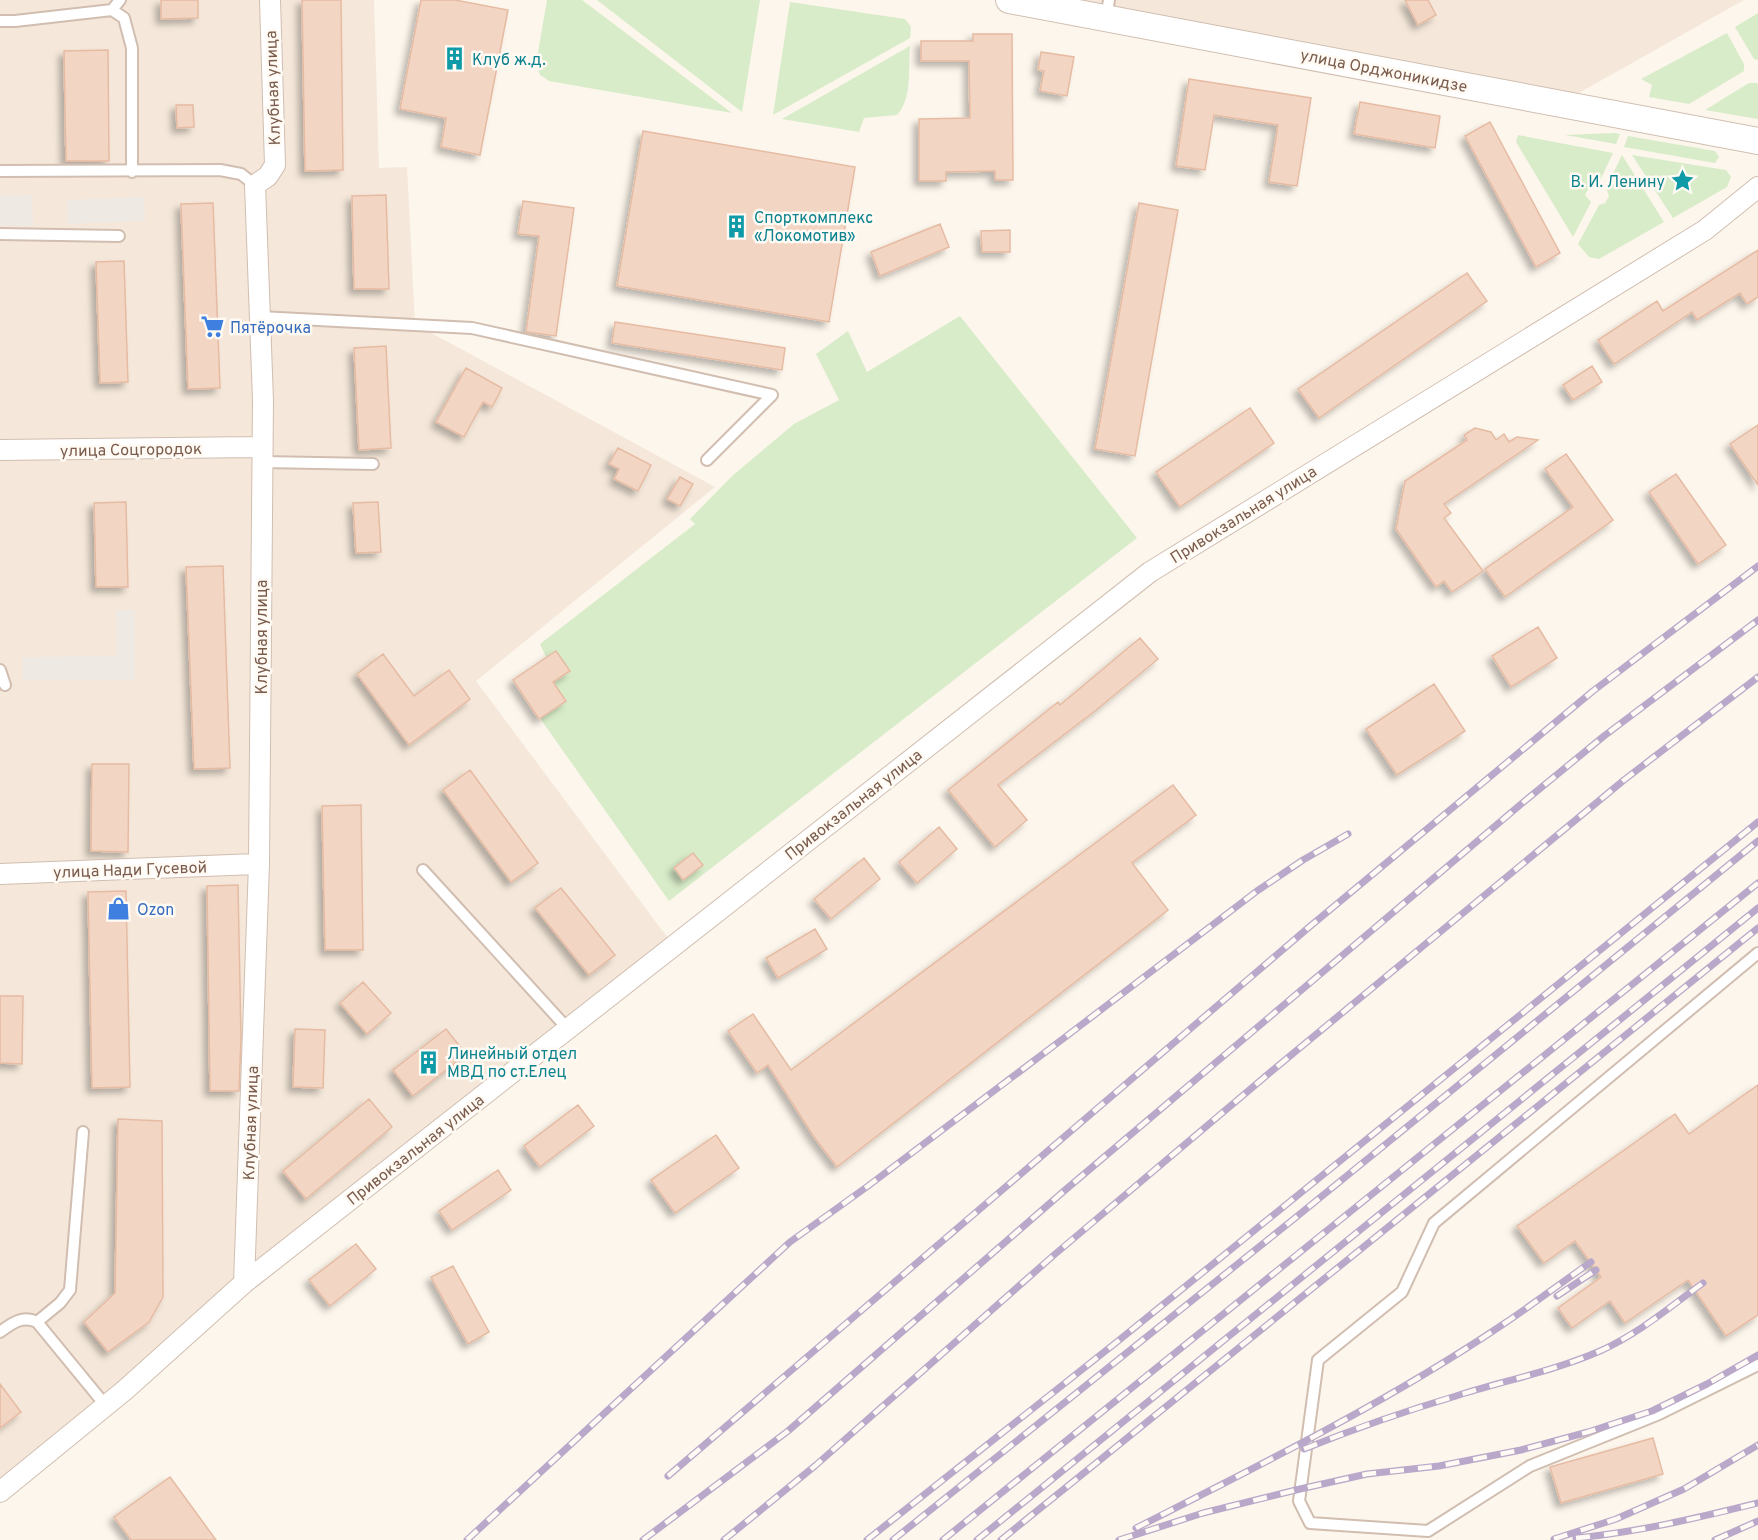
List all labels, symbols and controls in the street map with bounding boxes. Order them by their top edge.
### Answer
street label: Клубная улица [262,30,286,146]
building icon: Клуб ж.д. [441,46,467,72]
street label: улица Орджоникидзе [1298,46,1469,98]
place label: Клуб ж.д. [472,51,546,71]
place icon: В. И. Ленину [1670,168,1696,194]
place label: В. И. Ленину [1570,173,1665,193]
place label: Спорткомплекс «Локомотив» [754,209,873,247]
building icon: Спорткомплекс «Локомотив» [723,213,749,239]
supermarket icon: Пятёрочка [199,314,225,340]
place label: Пятёрочка [230,319,311,339]
street label: улица Соцгородок [60,440,202,462]
street label: Привокзальная улица [1167,462,1321,569]
street label: Клубная улица [253,580,273,694]
street label: Привокзальная улица [782,746,927,865]
street label: улица Нади Гусевой [53,858,207,884]
shop icon: Ozon [106,896,132,922]
place label: Ozon [137,901,174,921]
place label: Линейный отдел МВД по ст.Елец [447,1045,577,1083]
building icon: Линейный отдел МВД по ст.Елец [416,1049,442,1075]
street label: Клубная улица [240,1065,264,1181]
street label: Привокзальная улица [344,1091,489,1210]

